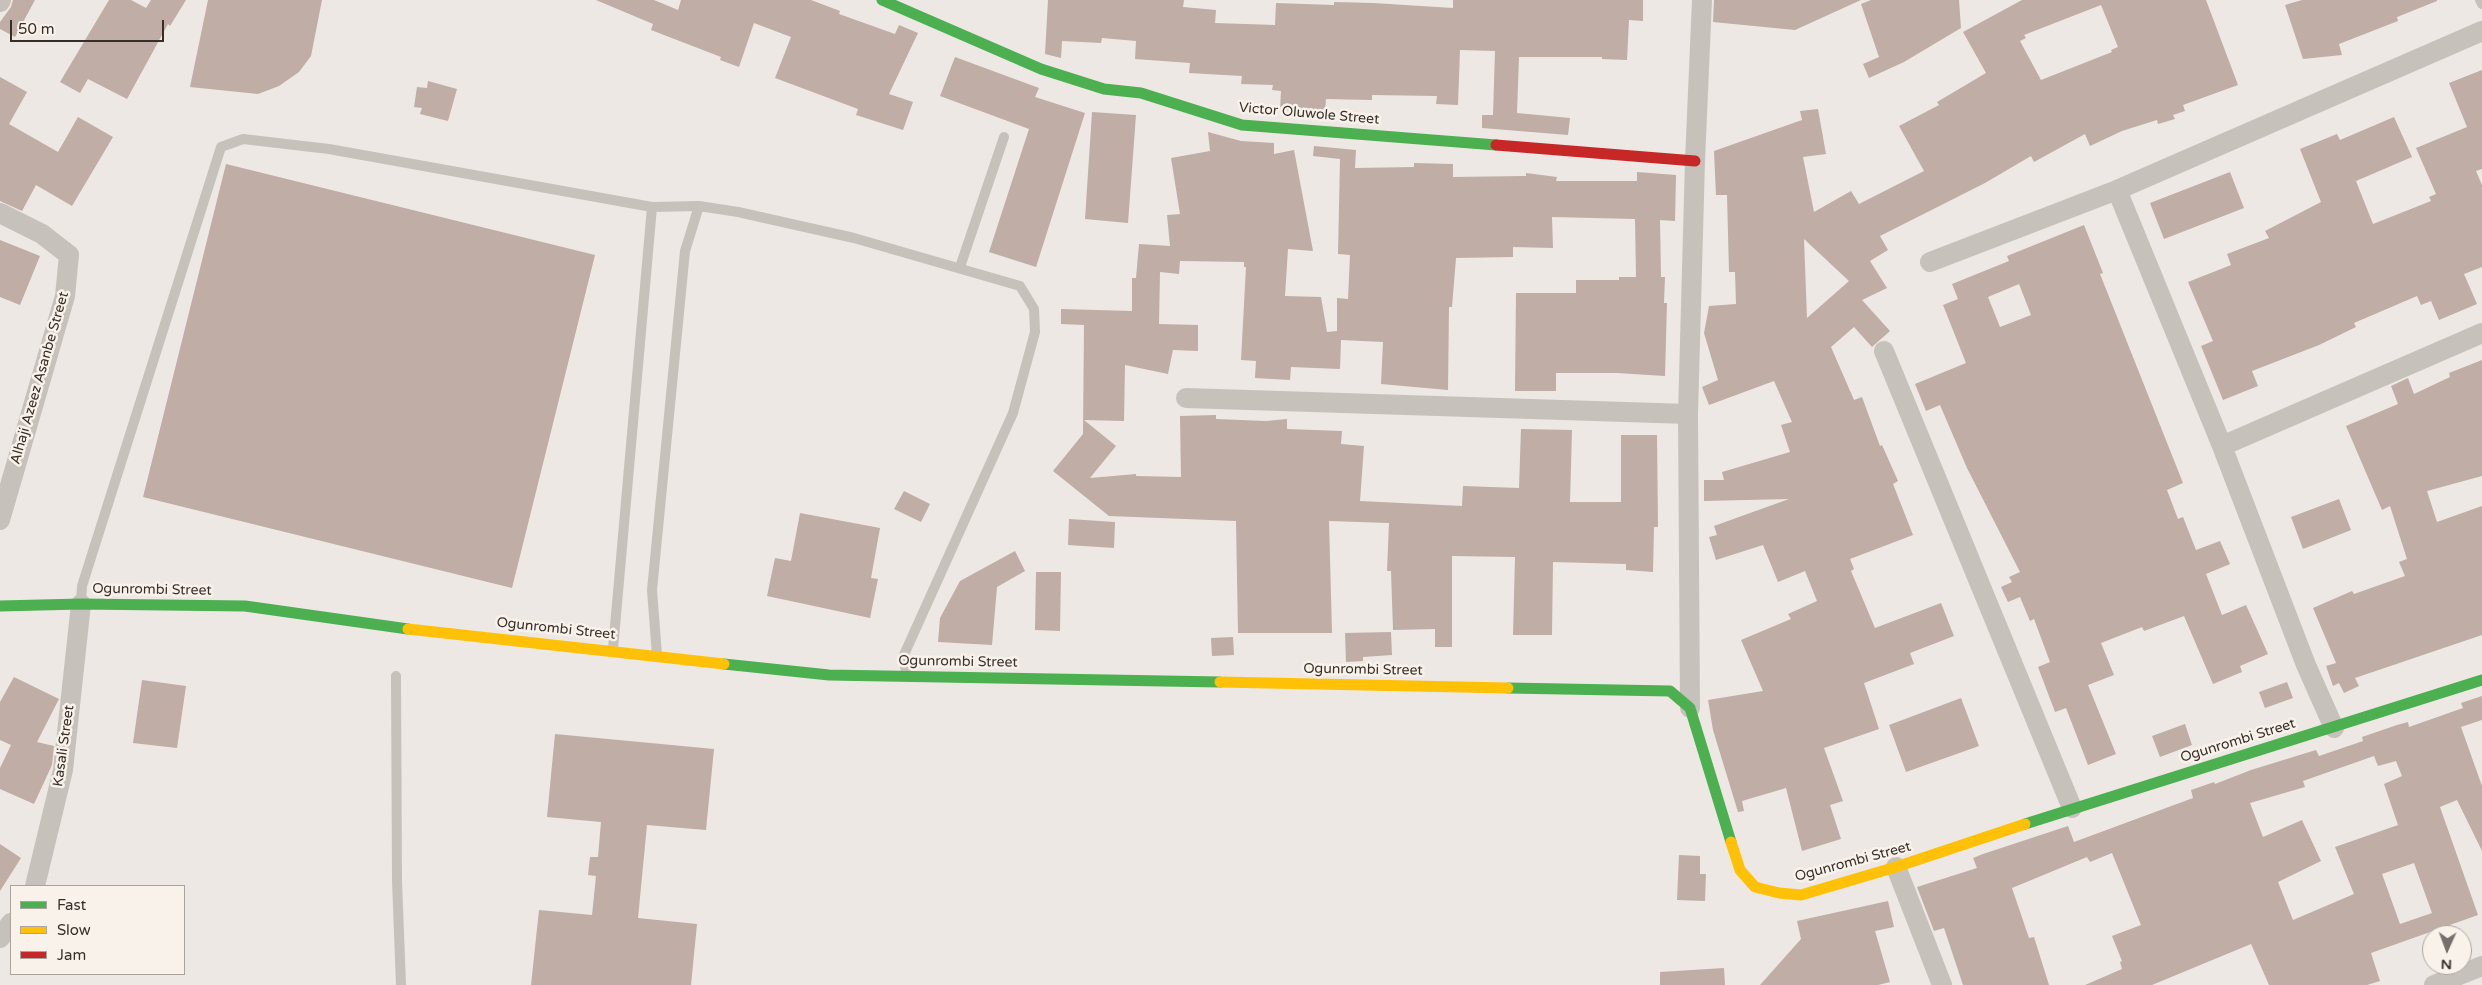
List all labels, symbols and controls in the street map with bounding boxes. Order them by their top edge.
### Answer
scale bar [12,10,166,42]
text: 50 m [18,20,55,38]
street label: Victor Oluwole Street [1238,99,1380,129]
street label: Alhaji Azeez Asanbe Street [7,290,73,466]
street label: Ogunrombi Street [92,581,212,599]
street label: Ogunrombi Street [496,614,616,644]
street label: Ogunrombi Street [898,653,1018,671]
street label: Ogunrombi Street [1303,661,1423,679]
street label: Kasali Street [50,704,78,788]
street label: Ogunrombi Street [2178,716,2298,766]
street label: Ogunrombi Street [1793,838,1913,886]
legend [10,885,185,975]
text: Fast [57,896,86,914]
text: Slow [57,921,91,939]
north arrow [2422,925,2472,975]
text: Jam [57,946,86,964]
text: N [2441,956,2452,973]

